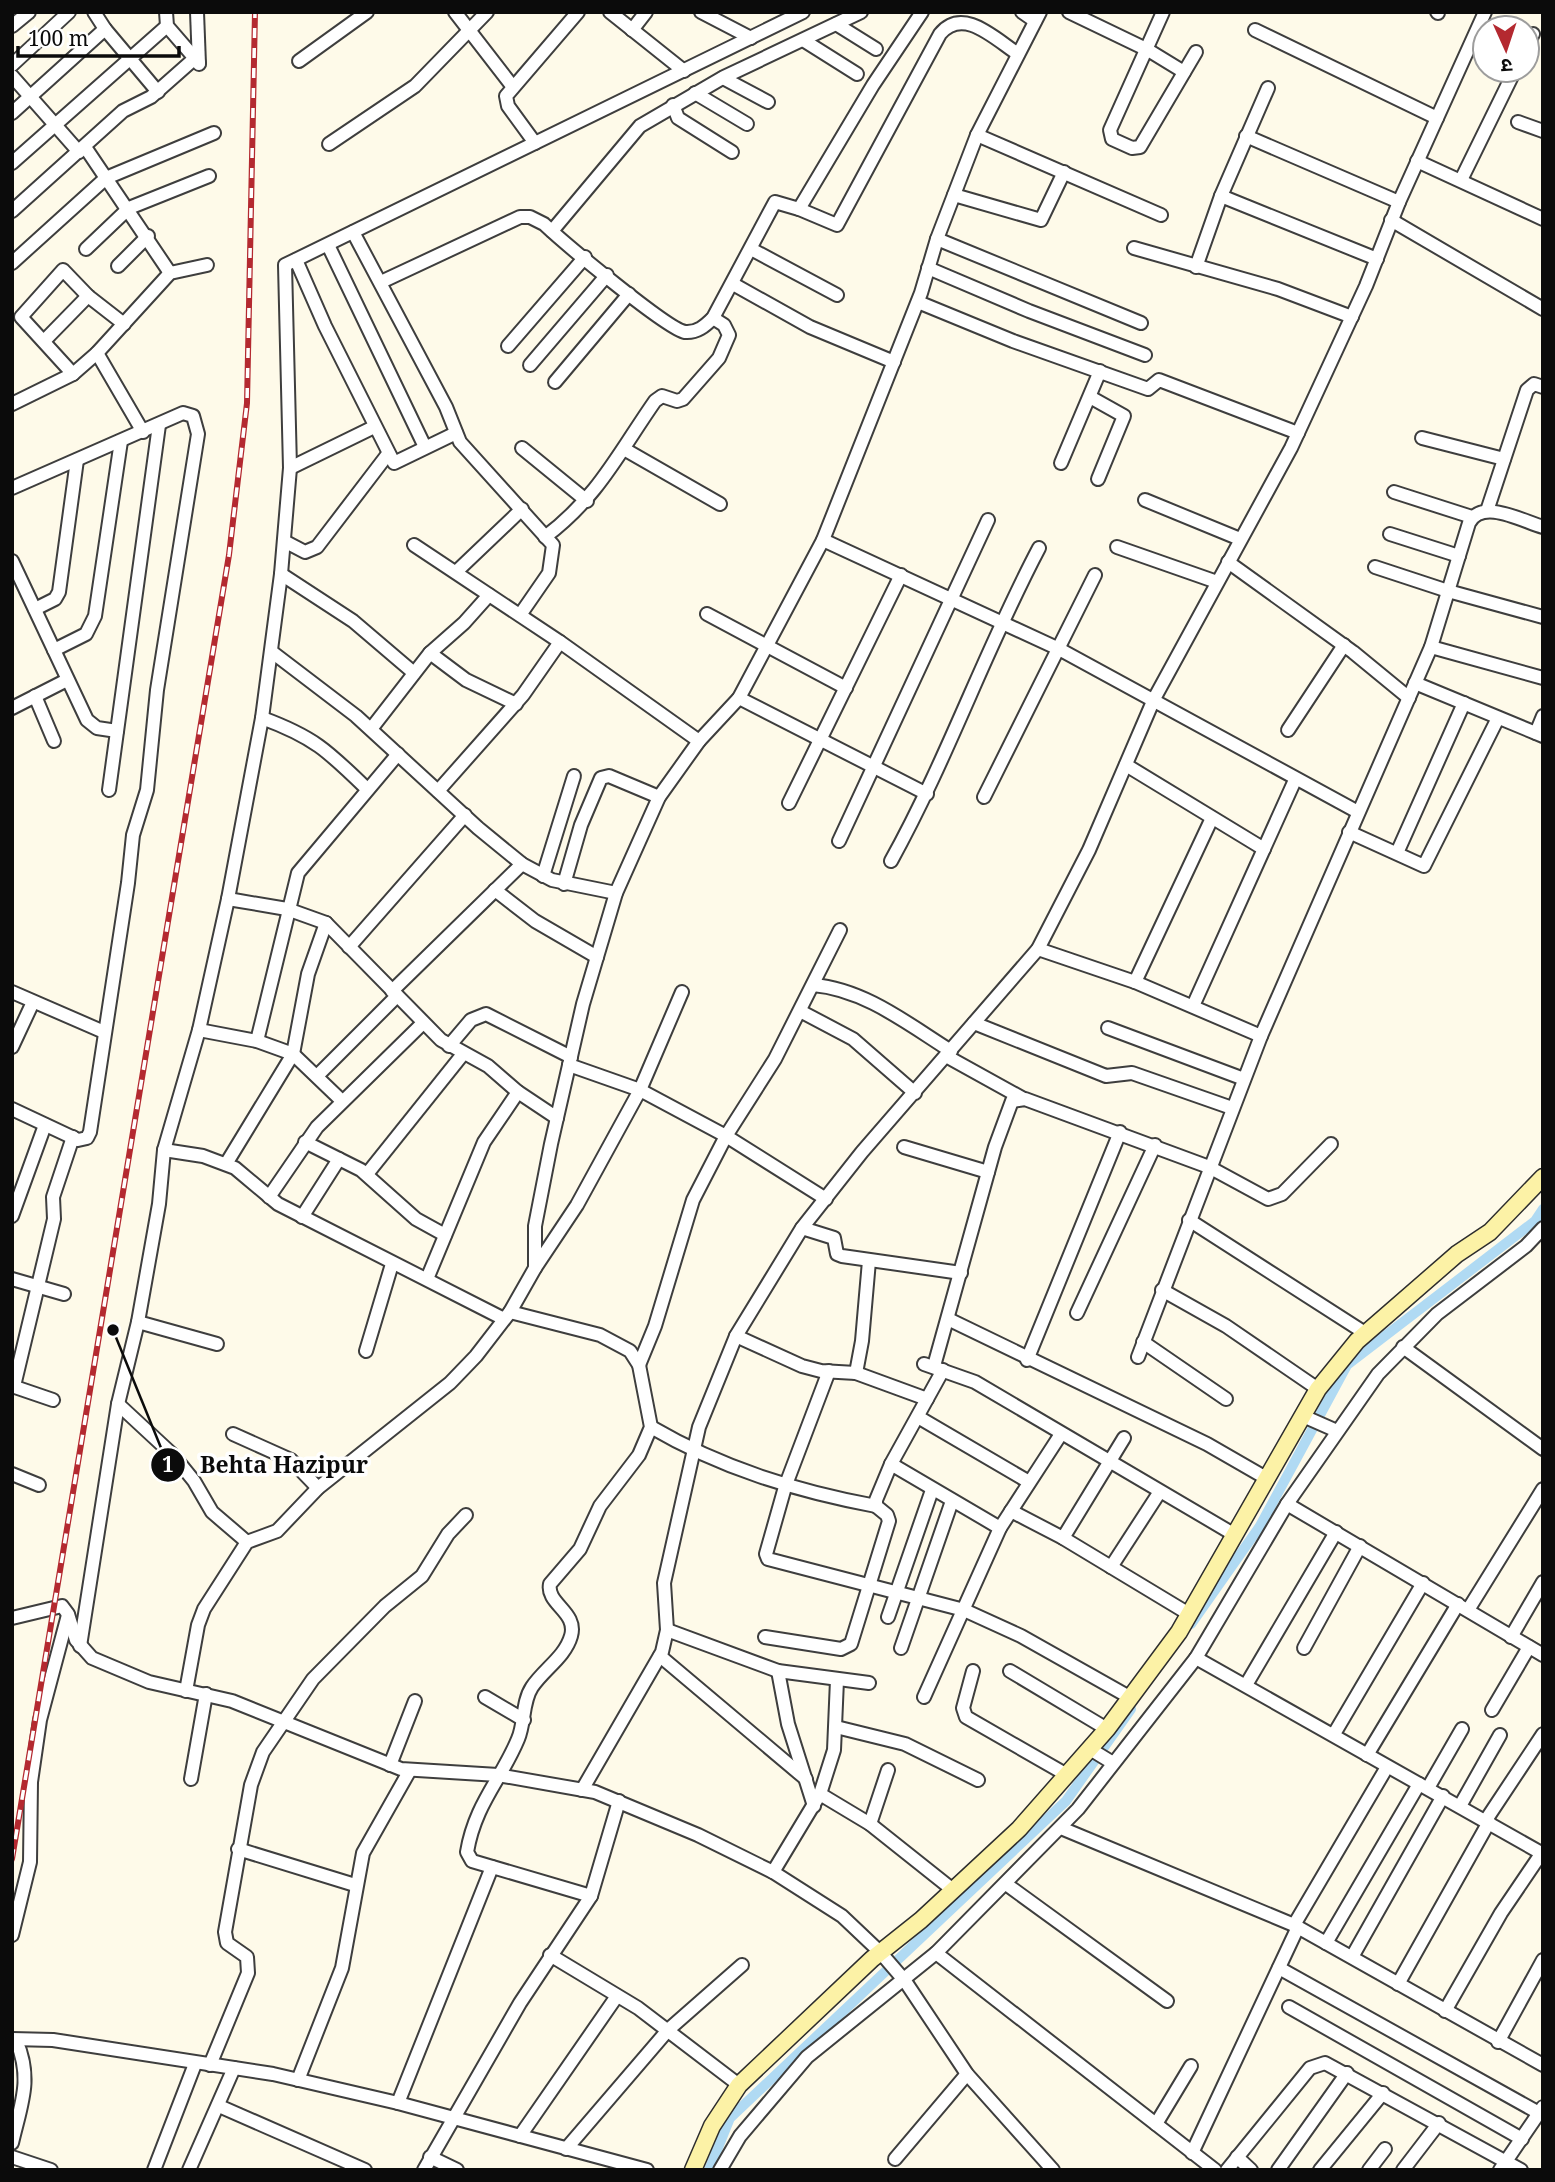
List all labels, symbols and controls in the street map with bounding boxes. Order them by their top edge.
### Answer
scale bar [18,14,178,58]
north arrow [1471,14,1541,84]
text: 100 m [28,24,89,52]
text: उ [1500,53,1513,79]
callout: Behta Hazipur [151,1443,382,1487]
text: Behta Hazipur [200,1448,368,1480]
text: 1 [162,1450,174,1478]

